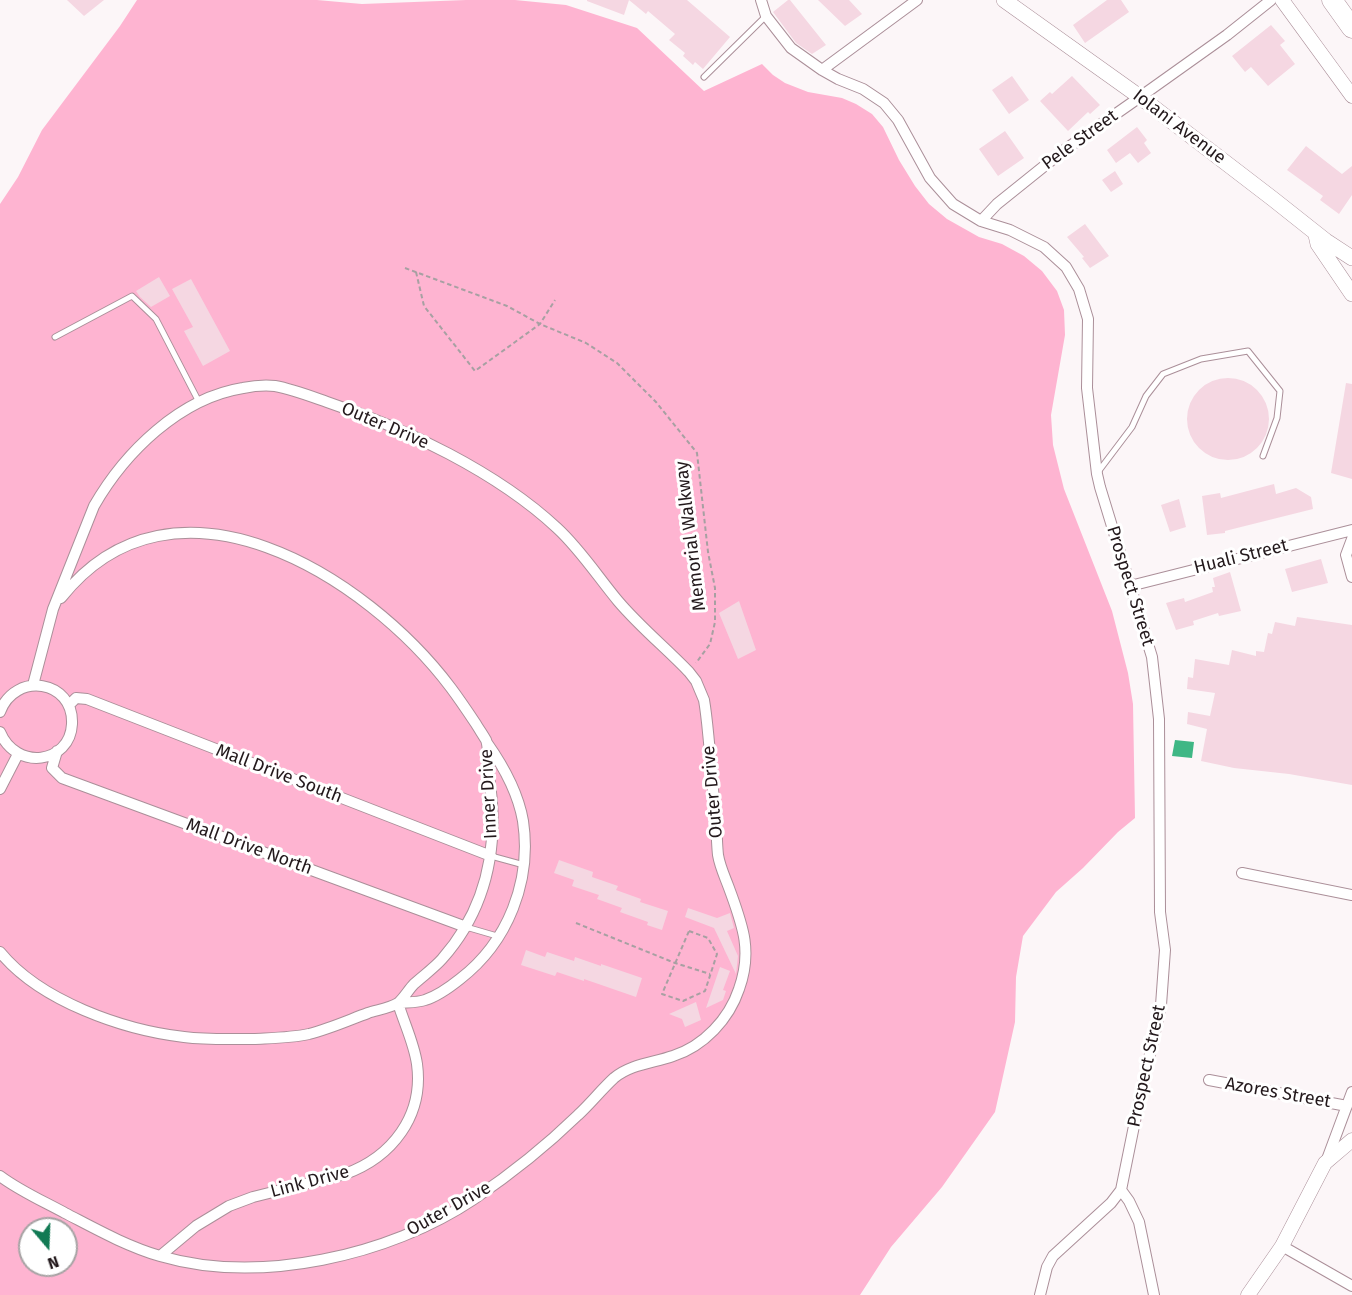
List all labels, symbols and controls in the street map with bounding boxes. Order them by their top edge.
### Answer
street label: Iolani Avenue [1128,85,1230,169]
street label: Pele Street [1038,105,1122,175]
street label: Outer Drive [338,398,432,454]
street label: Memorial Walkway [671,460,711,612]
street label: Prospect Street [1101,523,1159,649]
street label: Huali Street [1192,535,1290,579]
street label: Mall Drive South [213,740,345,808]
street label: Outer Drive [698,745,728,839]
street label: Inner Drive [476,748,502,840]
street label: Mall Drive North [183,814,315,880]
street label: Prospect Street [1123,1003,1171,1129]
street label: Azores Street [1224,1073,1332,1113]
street label: Link Drive [268,1161,352,1203]
street label: Outer Drive [403,1177,495,1241]
north arrow [18,1217,78,1277]
text: N [45,1252,61,1273]

